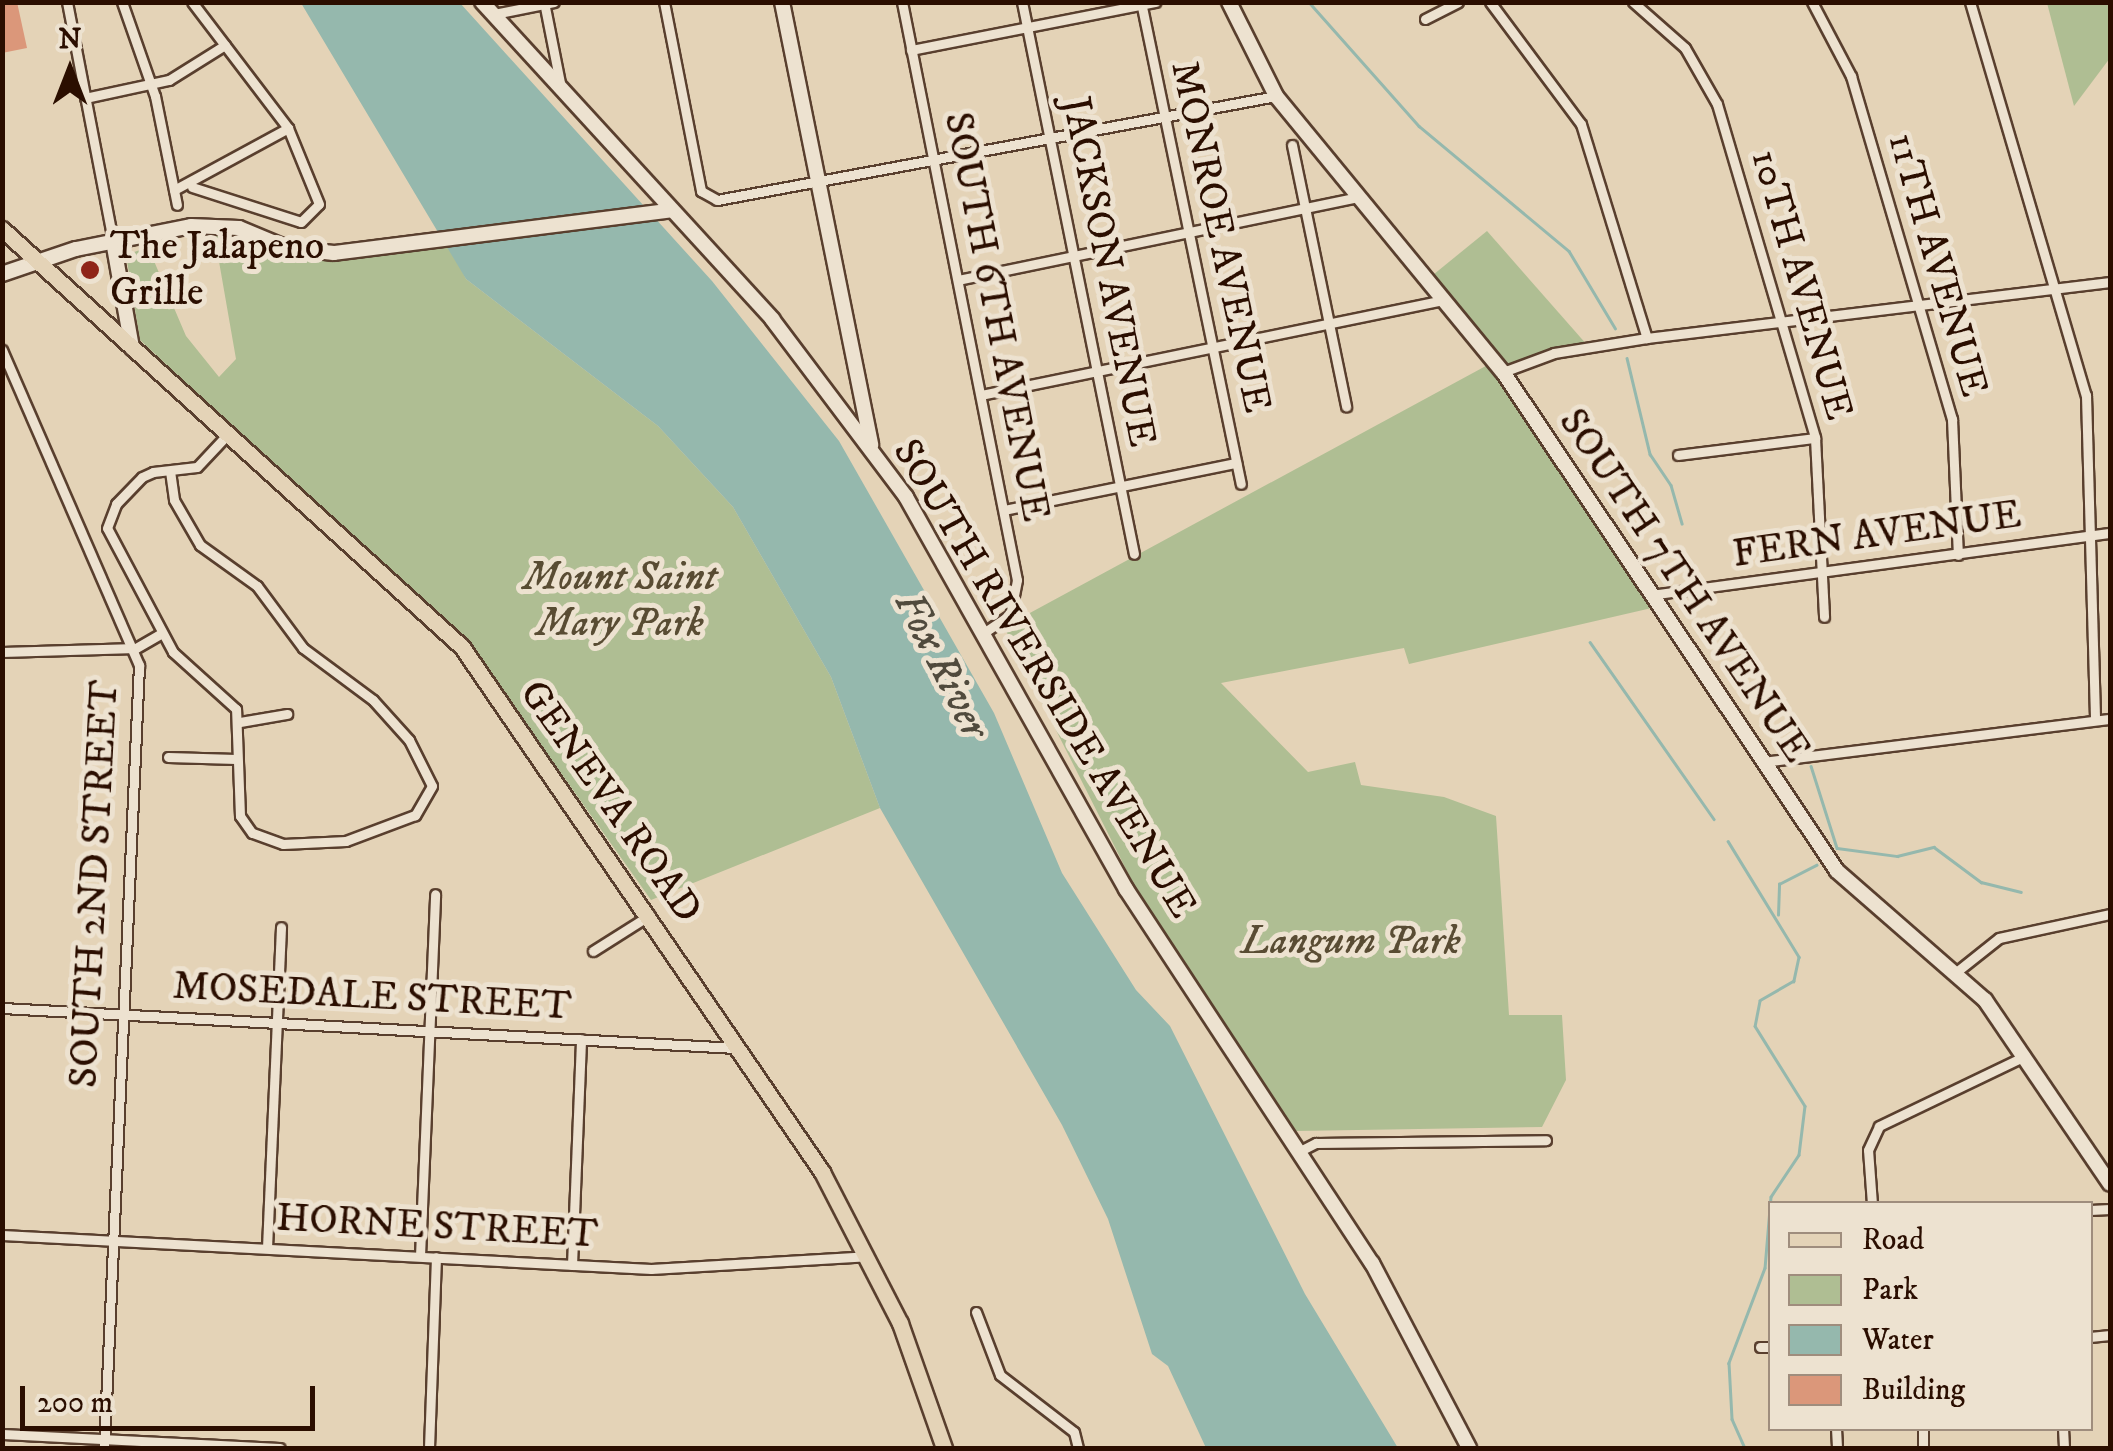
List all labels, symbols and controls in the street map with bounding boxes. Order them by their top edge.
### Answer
north arrow [20,20,120,120]
text: N [59,22,81,57]
street label: MONROE AVENUE [1159,57,1281,417]
street label: JACKSON AVENUE [1051,93,1165,451]
street label: SOUTH 6TH AVENUE [933,108,1059,526]
street label: 11TH AVENUE [1876,128,1998,402]
street label: 10TH AVENUE [1740,144,1862,426]
place label: The Jalapeno Grille [110,223,324,317]
marker: The Jalapeno Grille [79,259,101,281]
street label: SOUTH 7TH AVENUE [1548,400,1820,772]
street label: SOUTH RIVERSIDE AVENUE [882,431,1206,927]
street label: FERN AVENUE [1730,491,2024,579]
park label: Mount Saint Mary Park [523,554,717,648]
water label: Fox River [883,583,999,747]
street label: GENEVA ROAD [509,672,711,932]
street label: SOUTH 2ND STREET [60,679,130,1089]
park label: Langum Park [1241,918,1461,966]
street label: MOSEDALE STREET [171,963,573,1031]
street label: HORNE STREET [275,1195,599,1259]
legend [1768,1201,2093,1431]
text: Road [1862,1222,1924,1259]
text: Park [1862,1272,1918,1309]
text: Water [1862,1322,1934,1359]
scale bar [25,1366,320,1428]
text: Building [1862,1372,1965,1409]
text: 200 m [37,1385,113,1422]

